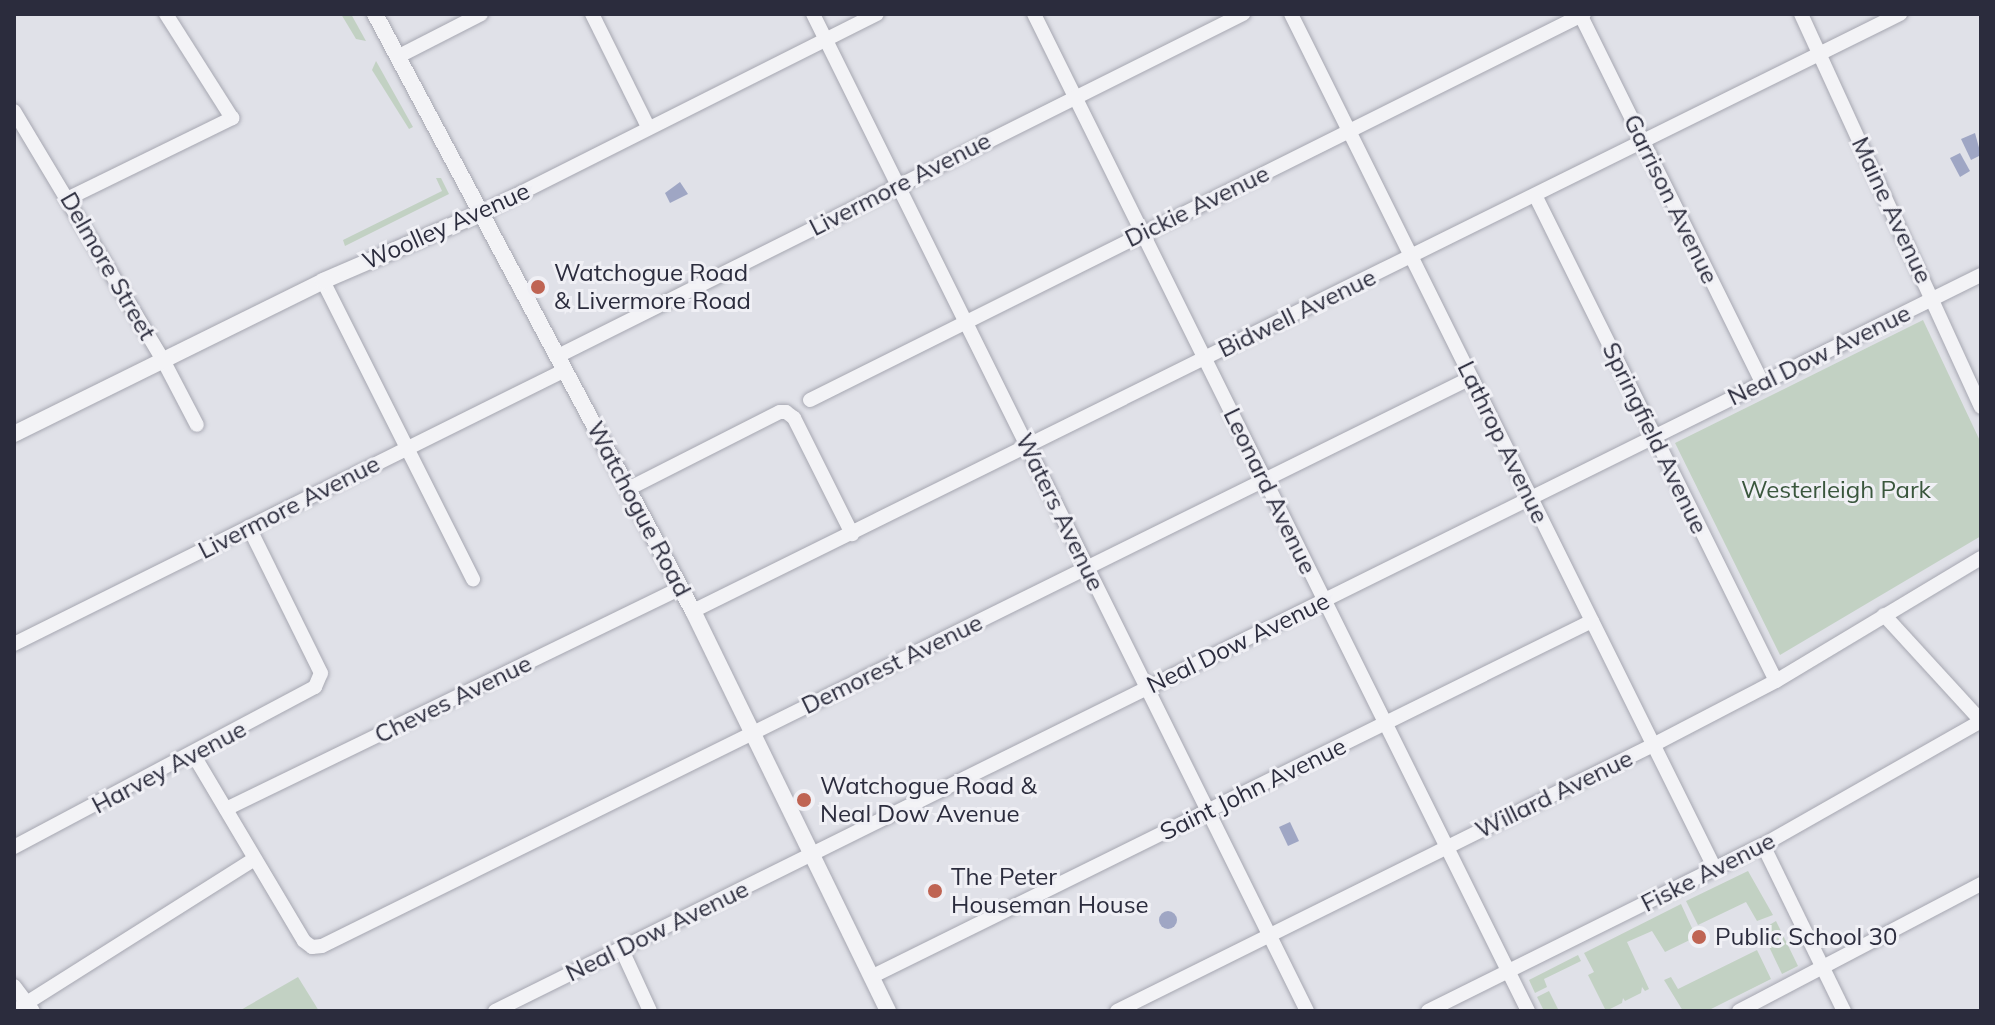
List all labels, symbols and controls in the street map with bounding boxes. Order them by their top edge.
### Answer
street label: Garrison Avenue [1618,110,1724,288]
street label: Livermore Avenue [805,126,995,242]
street label: Maine Avenue [1846,132,1938,288]
street label: Dickie Avenue [1120,159,1274,253]
street label: Woolley Avenue [358,176,534,276]
street label: Delmore Street [54,187,162,345]
place label: Watchogue Road & Livermore Road [554,259,751,315]
street label: Bidwell Avenue [1214,262,1380,364]
marker: Watchogue Road & Livermore Road [529,278,547,296]
street label: Neal Dow Avenue [1723,298,1915,412]
street label: Springfield Avenue [1596,338,1714,538]
street label: Lathrop Avenue [1451,356,1555,528]
street label: Leonard Avenue [1217,403,1323,579]
street label: Watchogue Road [581,417,697,601]
street label: Waters Avenue [1009,429,1111,595]
street label: Livermore Avenue [194,449,384,565]
park label: Westerleigh Park [1741,476,1931,504]
street label: Neal Dow Avenue [1142,586,1334,700]
street label: Demorest Avenue [797,608,987,720]
street label: Cheves Avenue [370,649,536,749]
street label: Harvey Avenue [87,714,251,820]
street label: Saint John Avenue [1155,731,1351,847]
street label: Willard Avenue [1471,744,1637,844]
place label: Watchogue Road & Neal Dow Avenue [820,772,1036,828]
marker: Watchogue Road & Neal Dow Avenue [795,791,813,809]
street label: Fiske Avenue [1636,826,1780,918]
place label: The Peter Houseman House [951,863,1149,919]
street label: Neal Dow Avenue [561,874,753,988]
marker: The Peter Houseman House [926,882,944,900]
place label: Public School 30 [1715,923,1897,951]
marker: Public School 30 [1690,928,1708,946]

